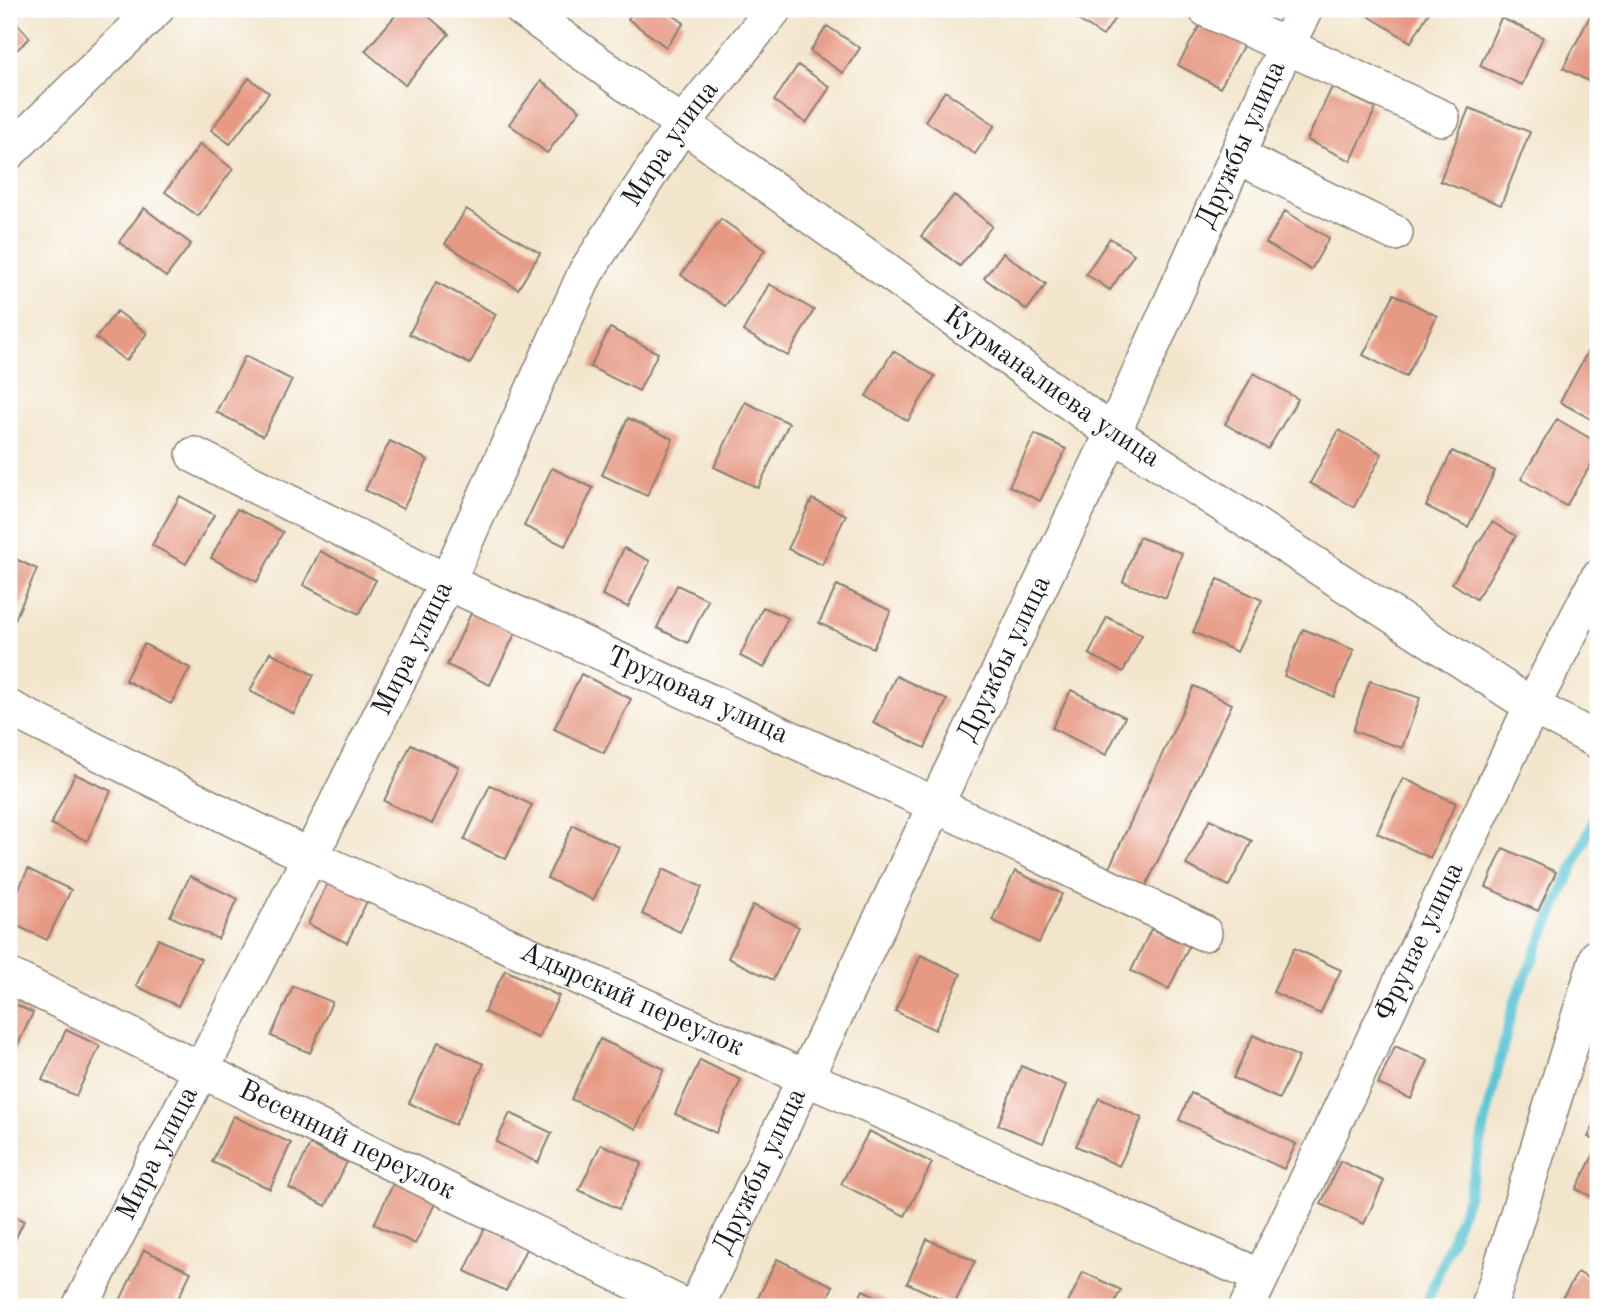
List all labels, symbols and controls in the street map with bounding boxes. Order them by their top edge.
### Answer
street label: Дружбы улица [1192,57,1291,233]
street label: Мира улица [618,76,725,212]
street label: Курманалиева улица [938,302,1165,474]
street label: Дружбы улица [954,571,1057,746]
street label: Мира улица [369,577,459,721]
street label: Трудовая улица [602,643,792,750]
street label: Фрунзе улица [1371,858,1470,1026]
street label: Адырский переулок [515,938,748,1062]
street label: Весенний переулок [234,1077,459,1206]
street label: Мира улица [112,1082,204,1225]
street label: Дружбы улица [709,1084,812,1259]

